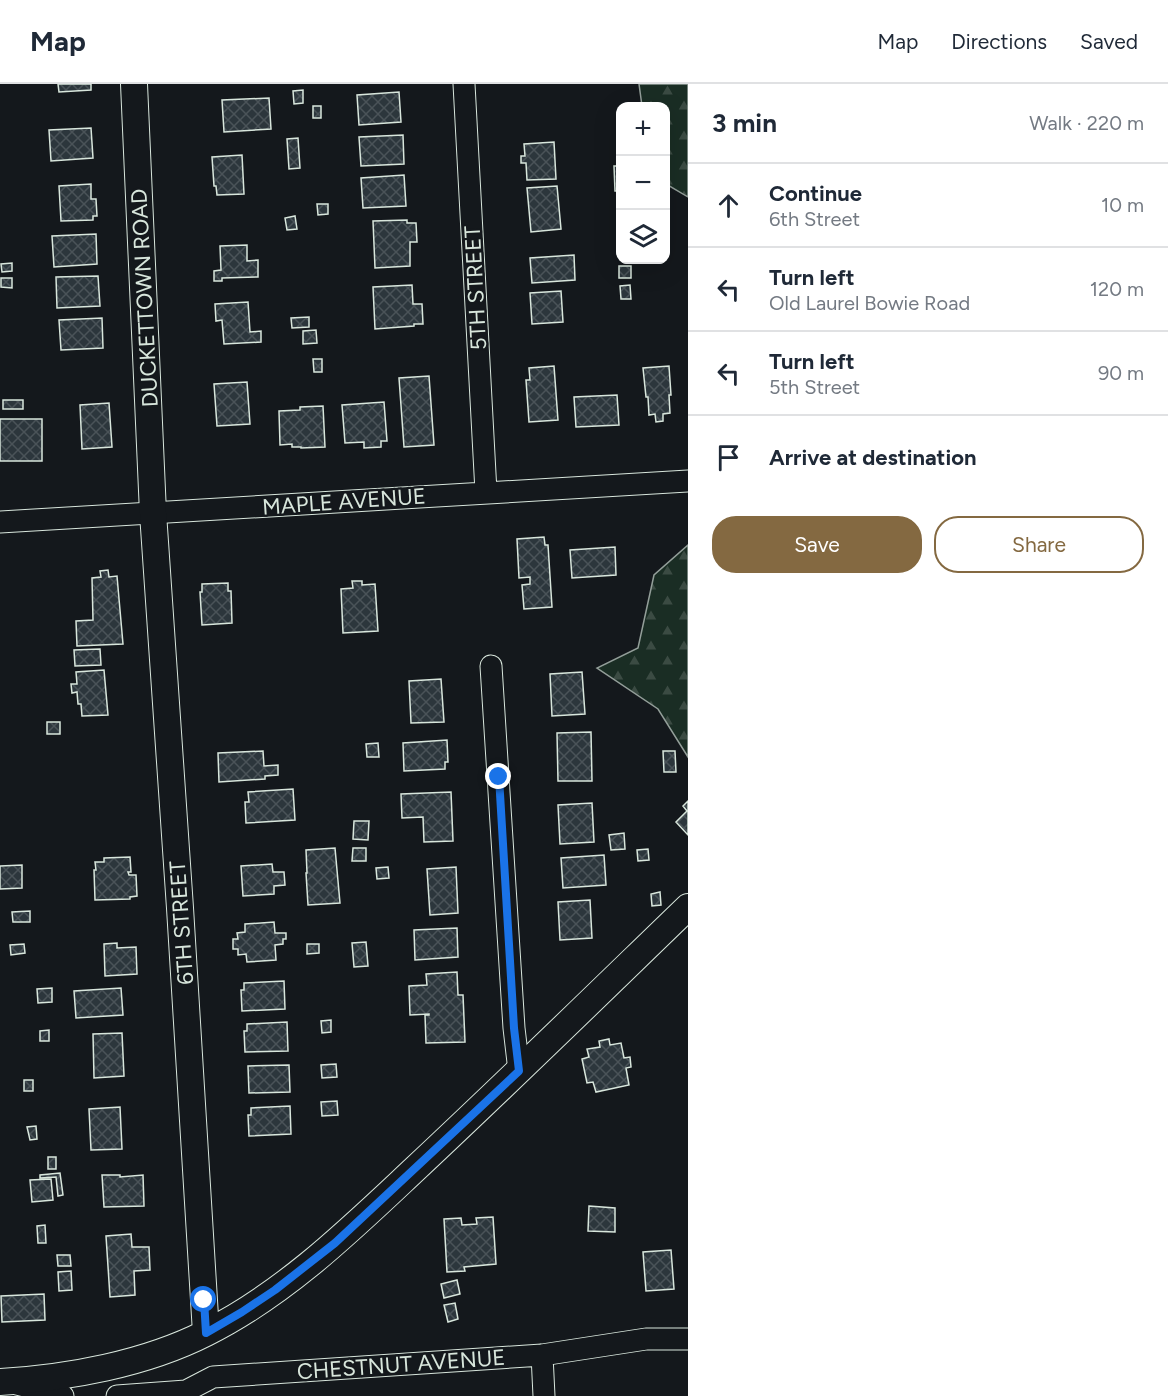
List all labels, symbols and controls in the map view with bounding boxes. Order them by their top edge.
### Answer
text: Map [30,24,86,58]
text: Map [877,29,918,54]
text: Directions [951,29,1047,54]
text: Saved [1080,29,1138,54]
map controls [616,102,670,264]
button: + [616,102,670,156]
text: 3 min [712,107,777,139]
text: Walk · 220 m [1029,111,1144,135]
button: − [616,156,670,210]
text: Continue [769,180,862,207]
street label: DUCKETTOWN ROAD [125,188,164,408]
icon: ahead [712,189,745,222]
text: 10 m [1101,193,1144,217]
text: 6th Street [769,207,860,231]
button: layers [616,210,670,264]
street label: 5TH STREET [459,225,492,351]
text: Turn left [769,264,855,291]
icon: left [712,273,745,306]
text: 120 m [1090,277,1144,301]
text: Old Laurel Bowie Road [769,291,970,315]
text: Turn left [769,348,855,375]
icon: left [712,357,745,390]
text: 90 m [1098,361,1144,385]
text: 5th Street [769,375,860,399]
icon: arrive [712,441,745,474]
text: Arrive at destination [769,444,977,471]
street label: MAPLE AVENUE [261,482,427,521]
button: Save [712,516,922,573]
button: Share [934,516,1144,573]
route end [485,763,511,789]
street label: 6TH STREET [164,860,199,986]
route start [190,1286,216,1312]
street label: CHESTNUT AVENUE [296,1344,506,1385]

